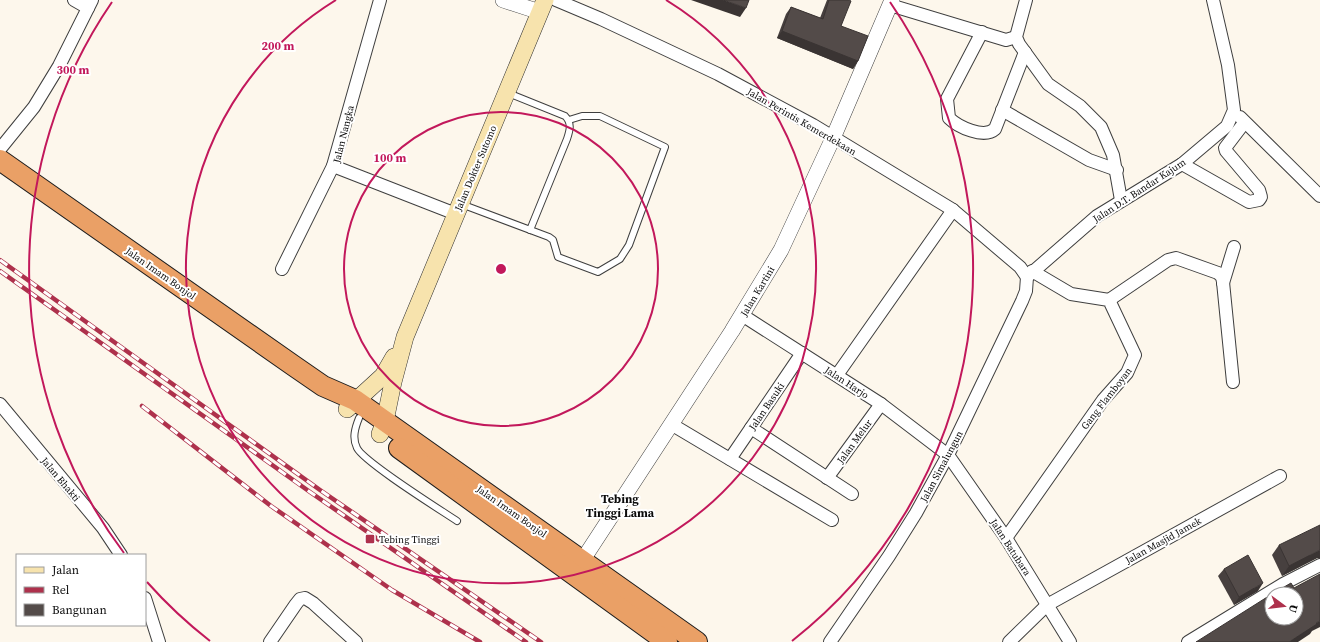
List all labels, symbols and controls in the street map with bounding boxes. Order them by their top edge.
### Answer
text: 200 m [262,38,295,54]
text: 300 m [57,62,90,78]
street label: Jalan Perintis Kemerdekaan [744,84,859,158]
street label: Jalan Nangka [330,103,357,165]
street label: Jalan Dokter Sutomo [451,123,500,214]
text: 100 m [374,150,407,166]
street label: Jalan D.T. Bandar Kajum [1090,156,1188,226]
street label: Jalan Imam Bonjol [122,244,198,303]
centre of rings [494,262,508,276]
street label: Jalan Kartini [737,264,777,320]
street label: Jalan Harjo [821,363,872,402]
street label: Gang Flamboyan [1078,365,1135,432]
street label: Jalan Basuki [745,380,787,433]
street label: Jalan Melur [833,416,875,467]
street label: Jalan Simalungun [917,428,966,505]
street label: Jalan Bhakti [38,454,83,504]
street label: Jalan Imam Bonjol [473,482,549,541]
district label: Tebing Tinggi Lama [586,491,655,521]
street label: Jalan Masjid Jamek [1122,514,1204,567]
street label: Jalan Batubara [987,515,1034,579]
marker: Tebing Tinggi [364,533,376,545]
place label: Tebing Tinggi [379,533,440,546]
legend [16,554,146,626]
text: Jalan [51,562,79,578]
text: Rel [52,582,70,598]
north arrow [1264,586,1304,626]
text: Bangunan [52,602,107,618]
text: U [1285,603,1301,614]

